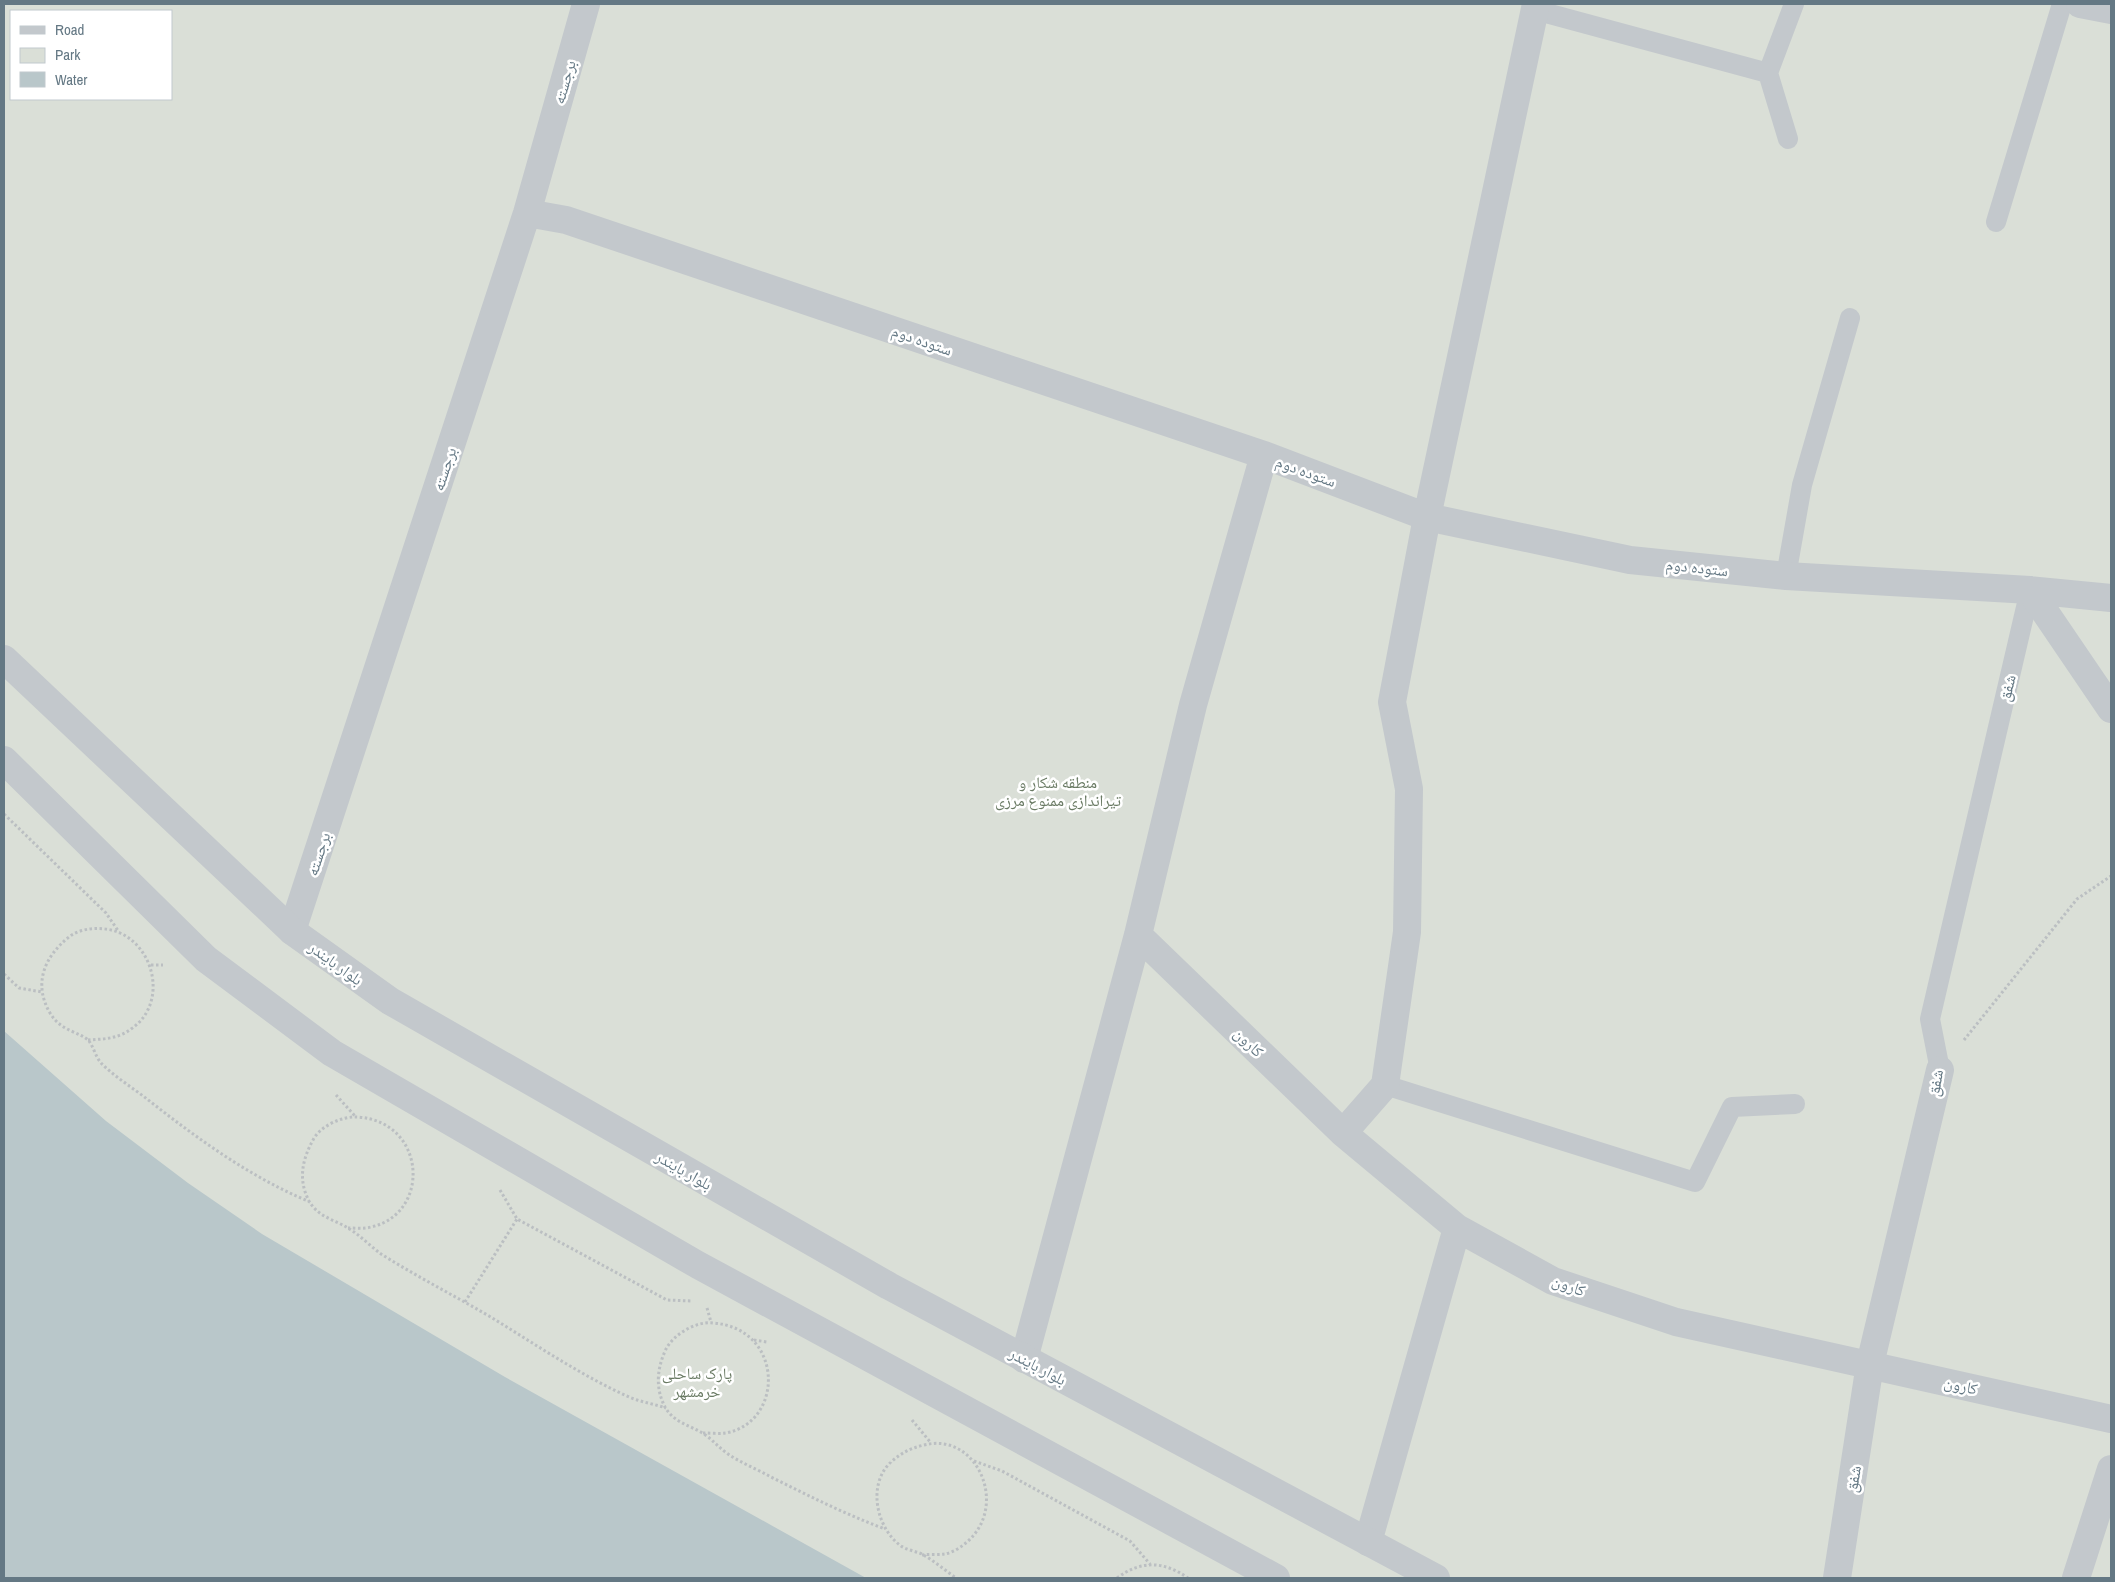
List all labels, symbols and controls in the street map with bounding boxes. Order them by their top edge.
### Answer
legend [10,10,172,100]
text: Road [55,19,84,40]
text: Park [55,44,81,65]
street label: برجسته [547,58,581,106]
text: Water [55,69,87,90]
street label: ستوده دوم [889,319,955,361]
street label: برجسته [427,444,461,494]
street label: ستوده دوم [1273,450,1339,492]
street label: ستوده دوم [1665,553,1729,581]
street label: شفق [1993,672,2021,704]
park label: منطقه شکار و تیراندازی ممنوع مرزی [995,771,1121,811]
street label: برجسته [301,829,335,879]
street label: بلوار بایندر [304,935,367,990]
street label: کارون [1229,1022,1269,1062]
street label: شفق [1922,1068,1948,1098]
street label: بلوار بایندر [651,1145,716,1195]
street label: کارون [1549,1269,1589,1301]
street label: بلوار بایندر [1005,1341,1070,1390]
park label: پارک ساحلی خرمشهر [662,1362,733,1402]
street label: کارون [1942,1370,1980,1400]
street label: شفق [1840,1464,1866,1494]

